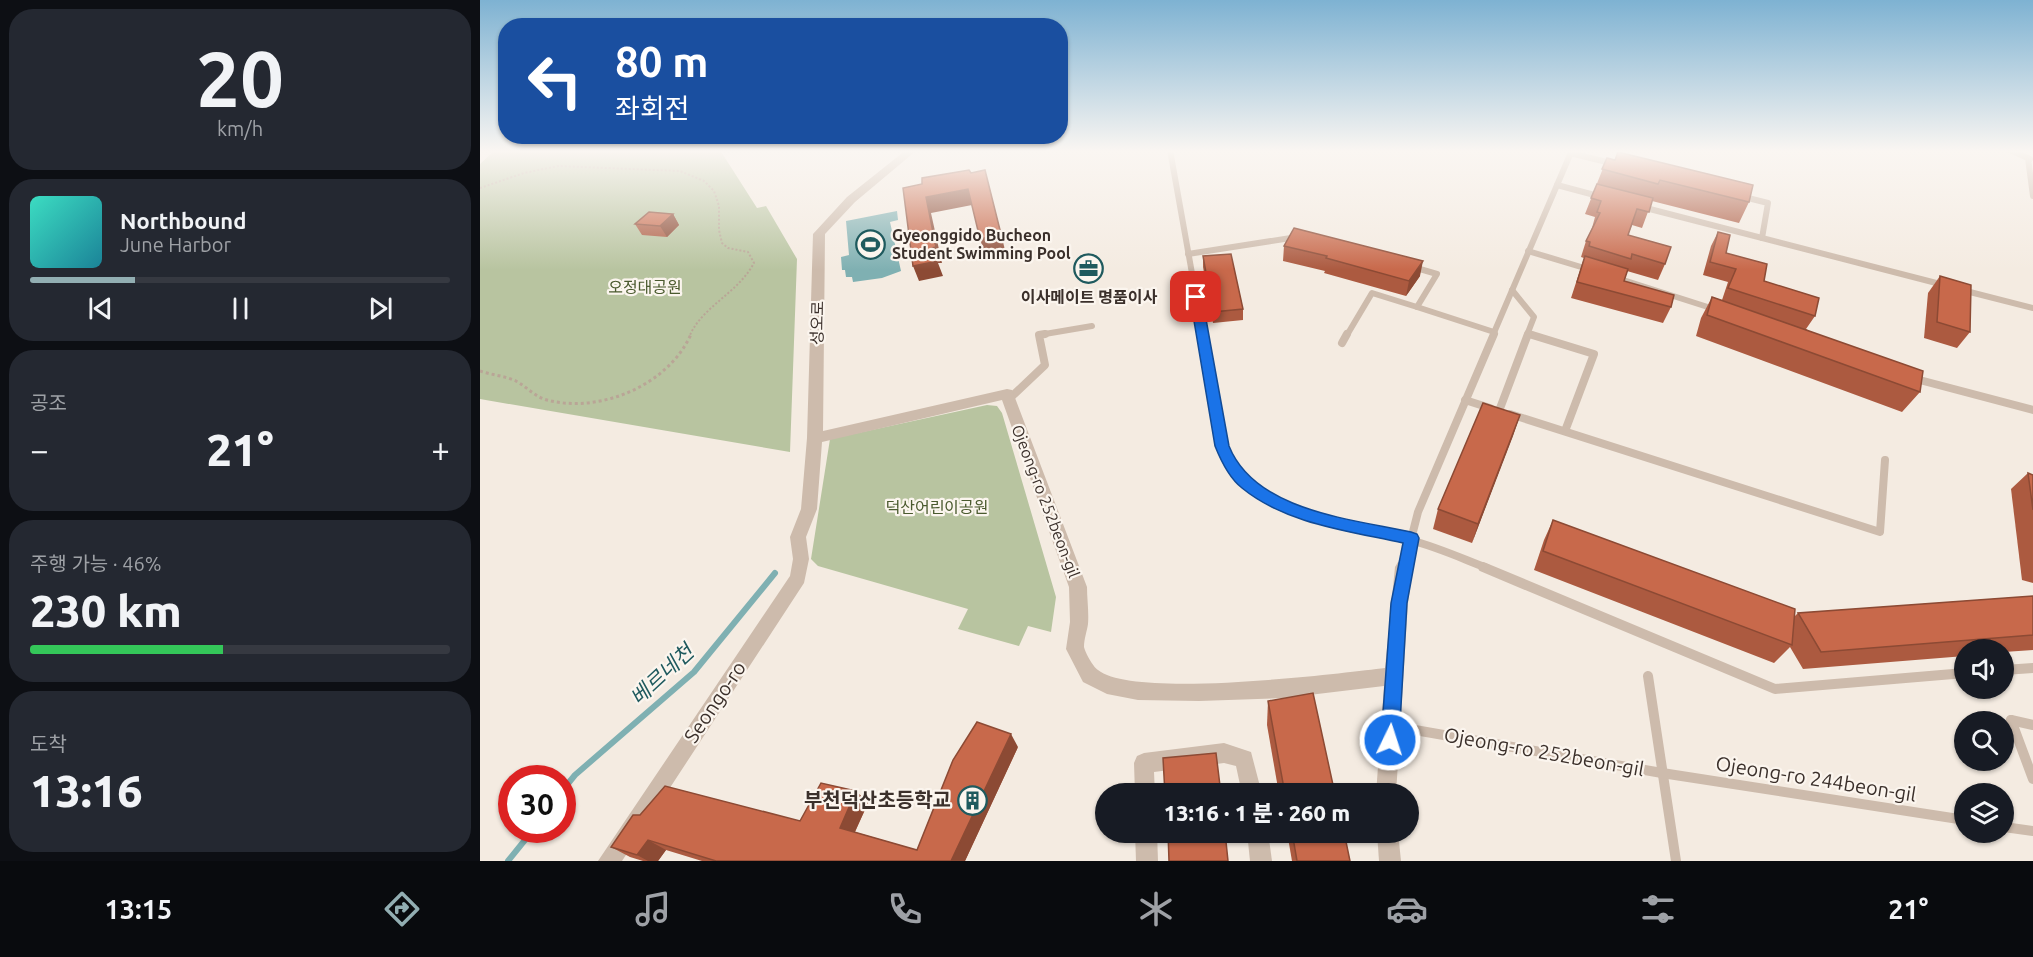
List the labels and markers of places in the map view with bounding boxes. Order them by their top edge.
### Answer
place label: Gyeonggido Bucheon Student Swimming Pool [892,226,1071,262]
sports icon: Gyeonggido Bucheon Student Swimming Pool [855,228,887,260]
office icon: 이사메이트 명품이사 [1073,253,1105,285]
pin [1170,271,1221,322]
place label: 이사메이트 명품이사 [1021,288,1157,306]
building icon: 부천덕산초등학교 [956,784,988,816]
place label: 부천덕산초등학교 [804,788,951,811]

